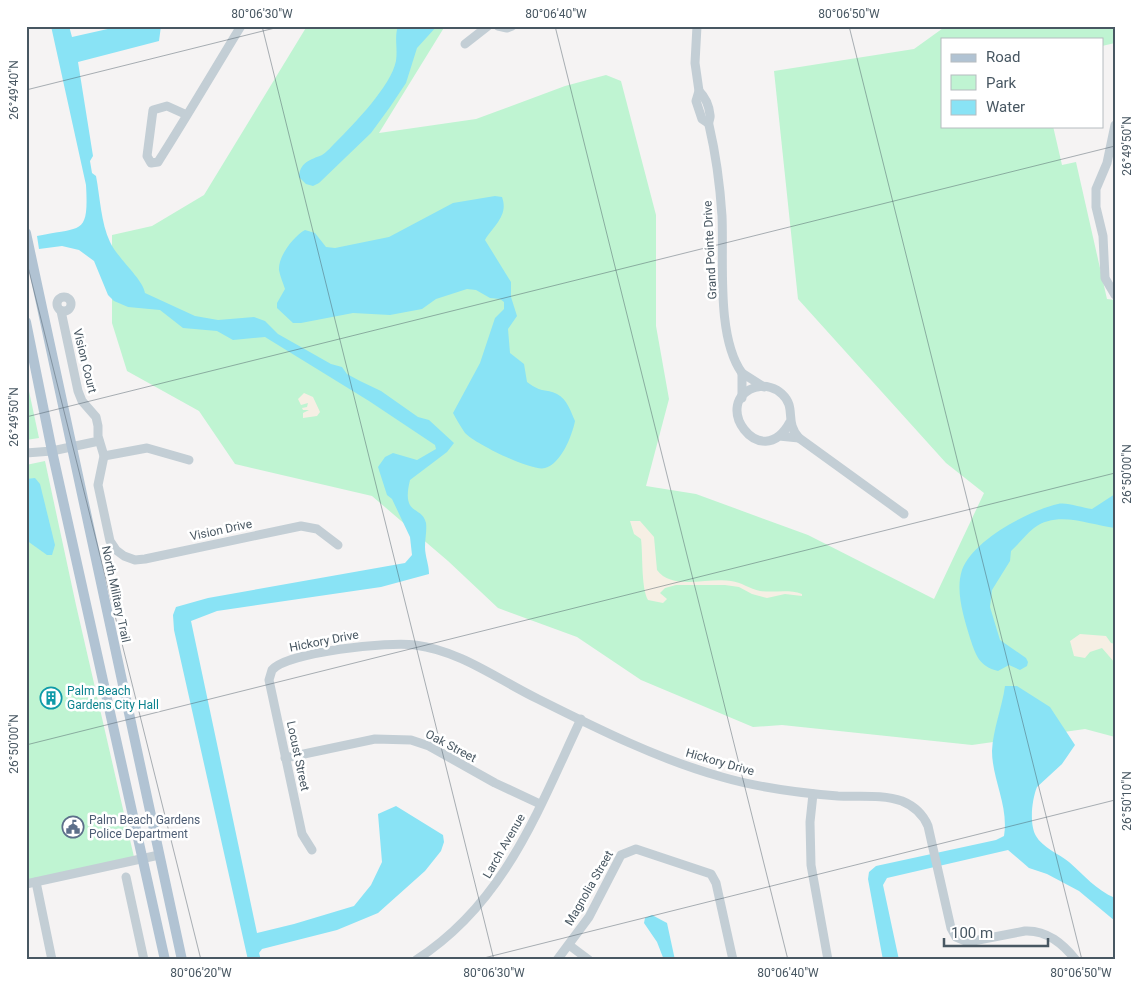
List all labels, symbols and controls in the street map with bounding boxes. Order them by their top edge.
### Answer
text: 80°06'30"W [231,7,293,21]
text: 80°06'40"W [525,7,587,21]
text: 80°06'50"W [818,7,880,21]
legend [941,38,1104,128]
text: Road [986,48,1020,66]
text: 26°49'40"N [7,60,21,120]
text: Park [986,74,1017,92]
text: Water [986,98,1025,116]
text: 26°49'50"N [1120,116,1134,176]
street label: Grand Pointe Drive [700,200,720,300]
street label: Vision Court [70,327,100,395]
text: 26°49'50"N [7,387,21,447]
text: 26°50'00"N [1120,444,1134,504]
street label: Vision Drive [189,517,253,543]
street label: North Military Trail [99,544,133,644]
street label: Hickory Drive [288,627,360,655]
place label: Palm Beach Gardens City Hall [67,684,159,712]
building icon: Palm Beach Gardens City Hall [39,686,63,710]
text: 26°50'00"N [7,714,21,774]
street label: Locust Street [284,720,312,792]
street label: Oak Street [423,727,479,765]
street label: Hickory Drive [684,746,756,778]
text: 26°50'10"N [1120,771,1134,831]
street label: Larch Avenue [480,811,528,881]
place label: Palm Beach Gardens Police Department [89,813,200,841]
public building icon: Palm Beach Gardens Police Department [61,815,85,839]
street label: Magnolia Street [562,848,616,928]
scale bar [944,916,1047,948]
text: 100 m [951,924,993,942]
text: 80°06'20"W [170,966,232,980]
text: 80°06'30"W [463,966,525,980]
text: 80°06'40"W [757,966,819,980]
text: 80°06'50"W [1050,966,1112,980]

